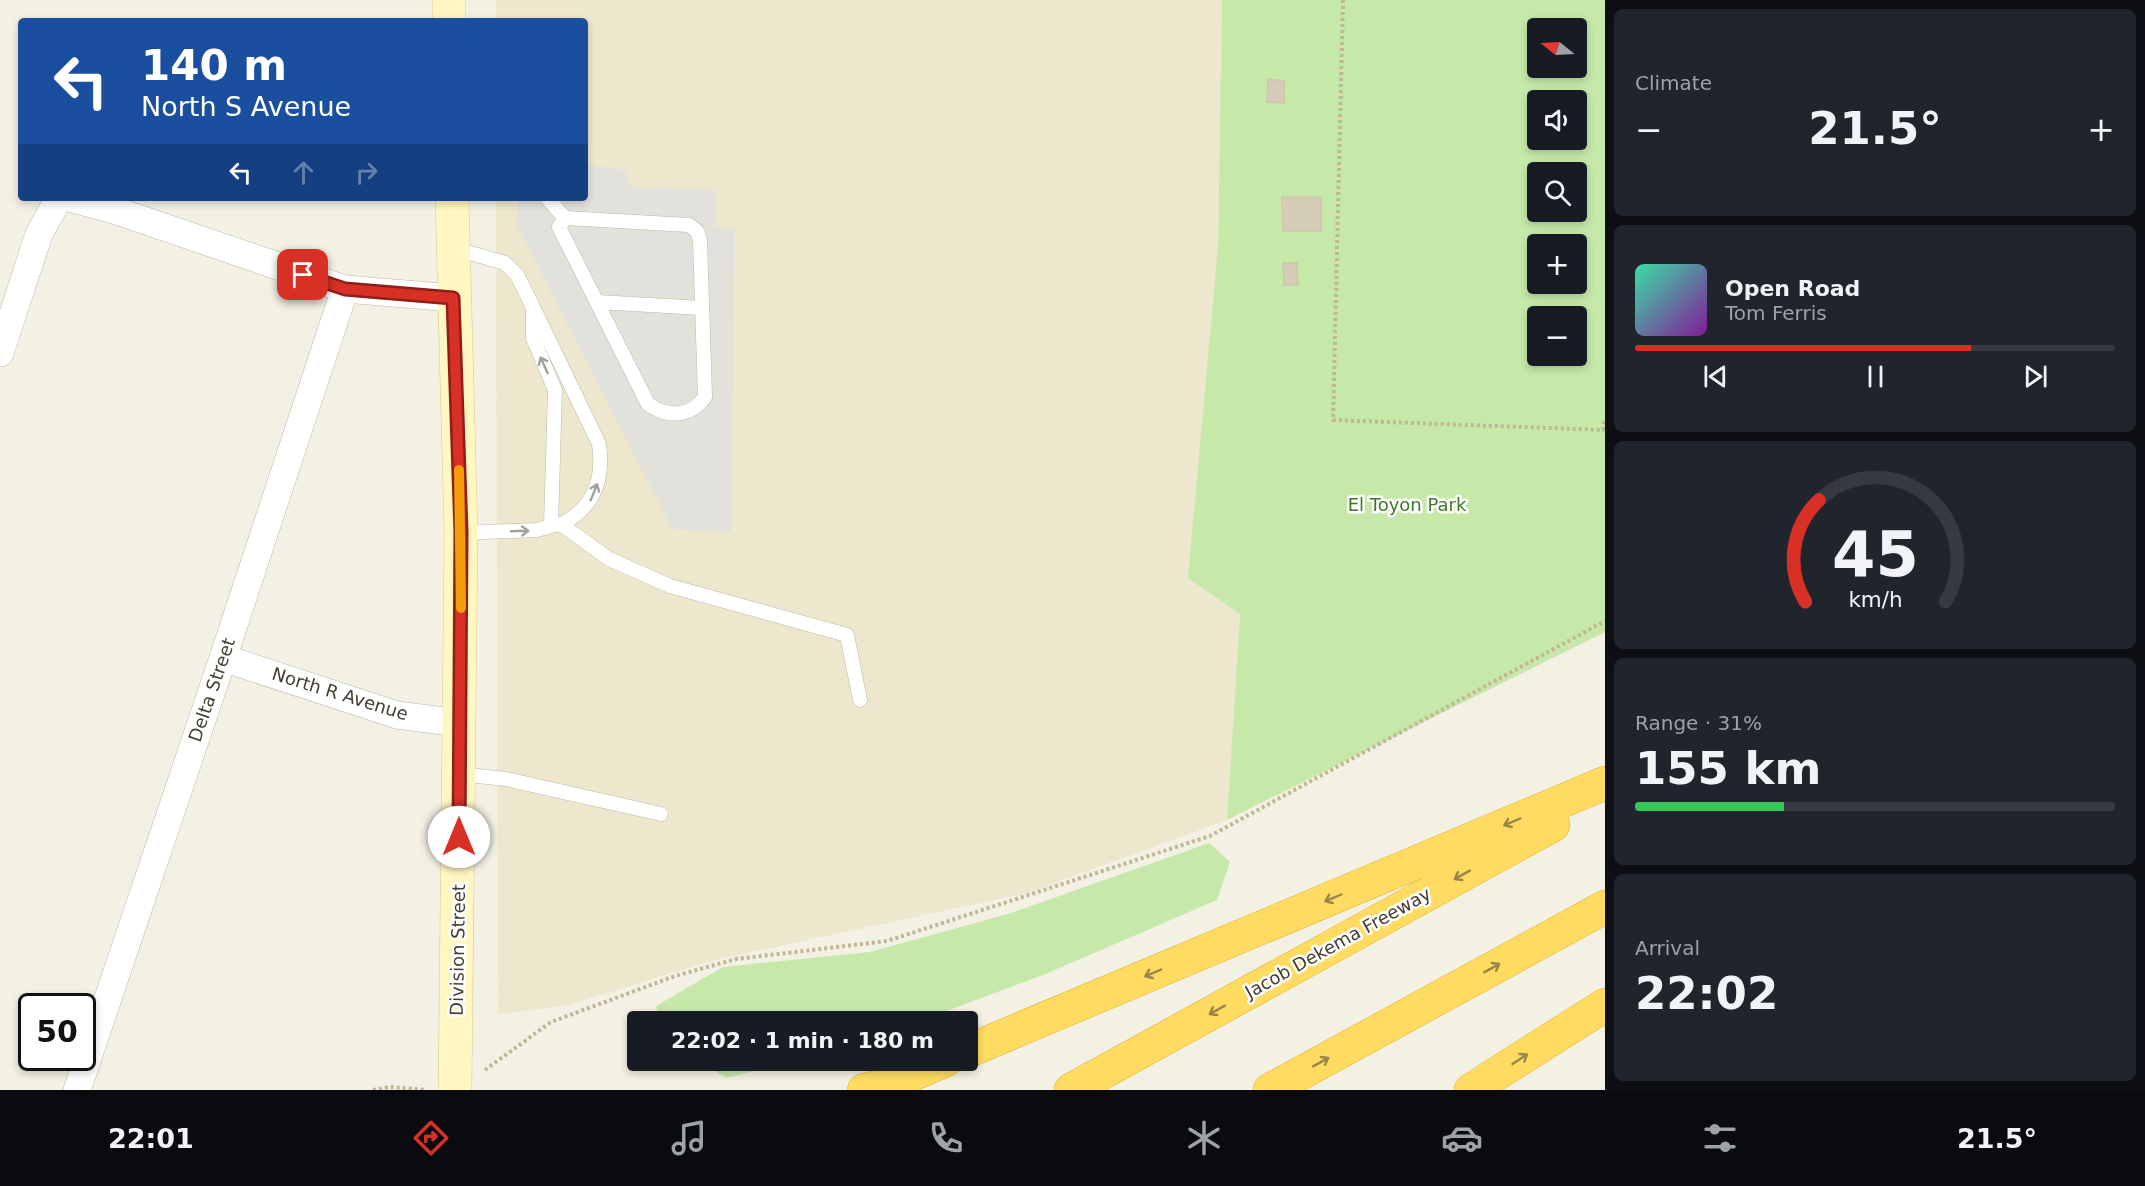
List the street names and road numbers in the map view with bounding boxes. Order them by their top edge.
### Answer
street label: Delta Street [184,635,239,745]
street label: North R Avenue [270,663,411,724]
street label: Jacob Dekema Freeway [1240,883,1435,1003]
street label: Division Street [446,884,469,1016]

